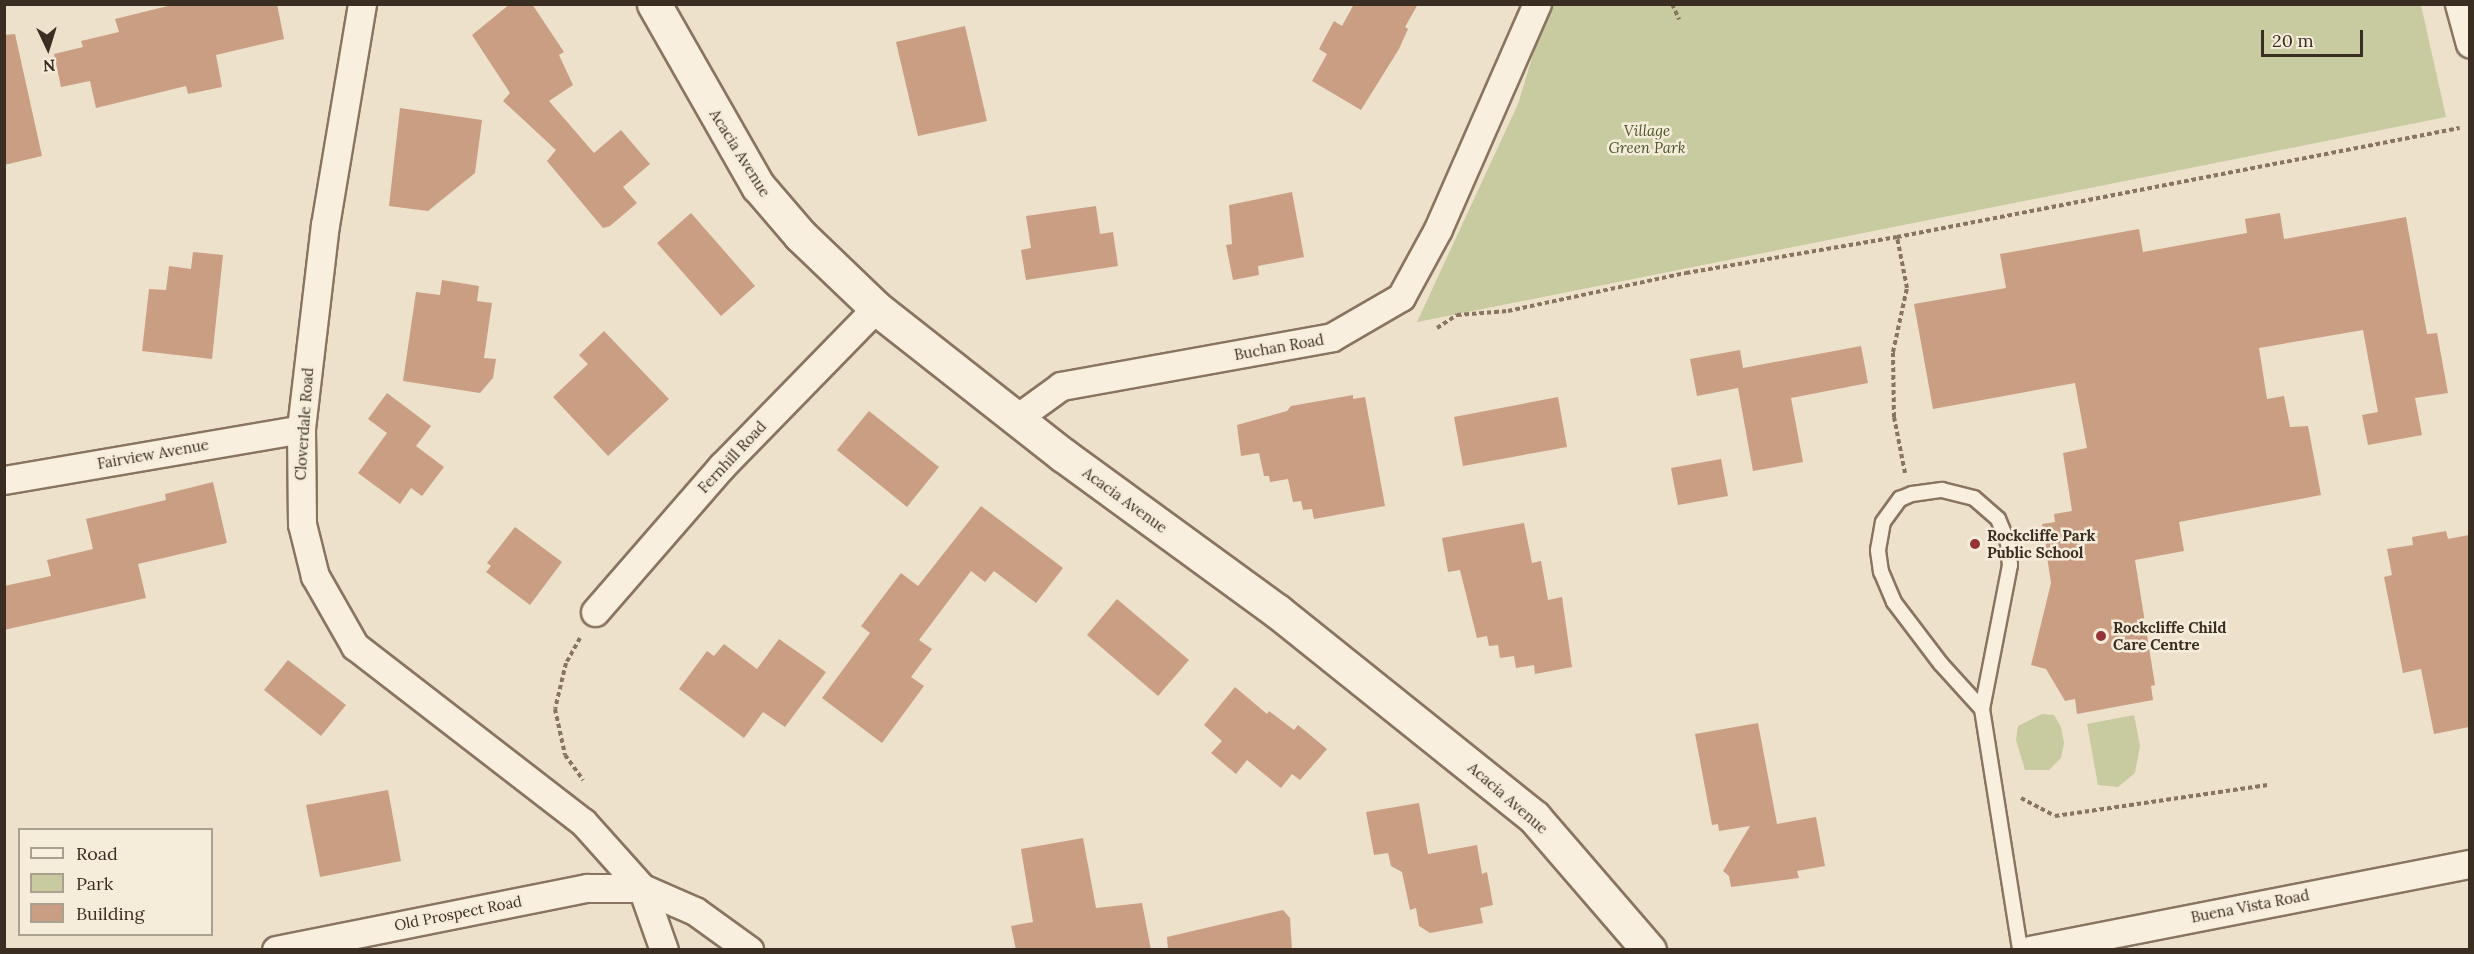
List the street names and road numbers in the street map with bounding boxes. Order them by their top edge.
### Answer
street label: Acacia Avenue [706,106,774,200]
street label: Buchan Road [1233,330,1325,364]
street label: Cloverdale Road [291,367,317,481]
street label: Fernhill Road [694,417,770,497]
street label: Fairview Avenue [96,435,210,473]
street label: Acacia Avenue [1079,463,1171,537]
street label: Acacia Avenue [1464,758,1552,838]
street label: Buena Vista Road [2189,886,2311,926]
street label: Old Prospect Road [393,892,523,934]

